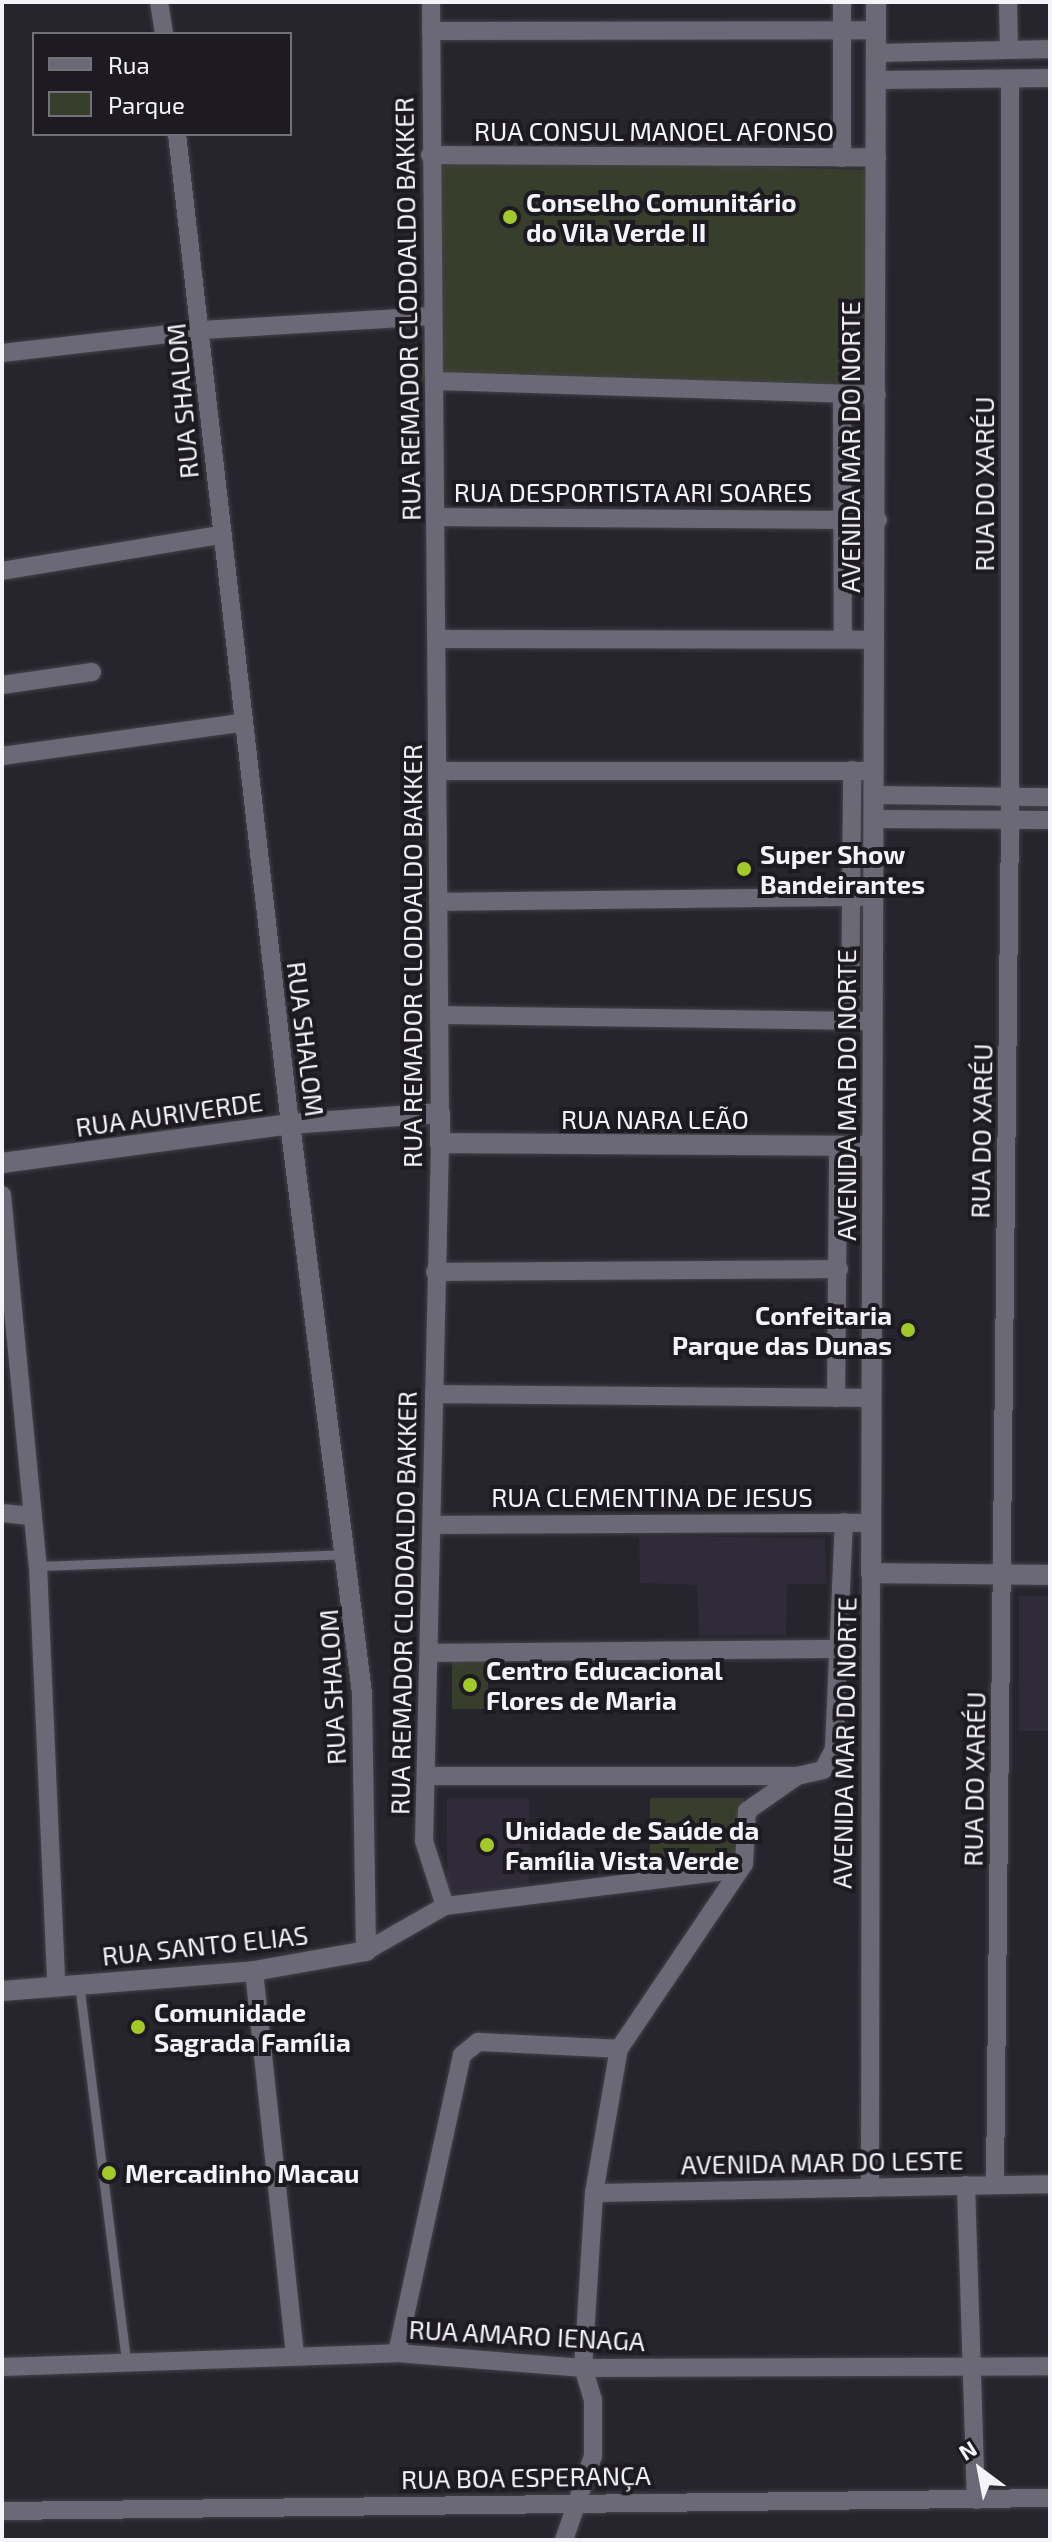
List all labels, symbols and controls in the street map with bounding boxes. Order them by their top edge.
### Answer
legend [32,32,292,136]
text: Rua [108,50,150,79]
text: Parque [108,90,185,119]
street label: RUA REMADOR CLODOALDO BAKKER [388,97,426,521]
street label: RUA CONSUL MANOEL AFONSO [473,115,835,147]
place label: Conselho Comunitário do Vila Verde II [526,186,797,248]
marker: Conselho Comunitário do Vila Verde II [501,208,519,226]
street label: AVENIDA MAR DO NORTE [834,301,866,593]
street label: RUA SHALOM [160,322,204,480]
street label: RUA DO XARÉU [968,396,1000,572]
street label: RUA DESPORTISTA ARI SOARES [453,476,813,508]
street label: RUA REMADOR CLODOALDO BAKKER [396,744,428,1168]
place label: Super Show Bandeirantes [760,838,925,900]
marker: Super Show Bandeirantes [735,860,753,878]
street label: AVENIDA MAR DO NORTE [830,949,862,1241]
street label: RUA SHALOM [281,959,331,1119]
street label: RUA DO XARÉU [964,1043,998,1219]
street label: RUA AURIVERDE [73,1085,265,1143]
street label: RUA NARA LEÃO [560,1103,750,1135]
place label: Confeitaria Parque das Dunas [672,1299,892,1360]
marker: Confeitaria Parque das Dunas [899,1321,917,1339]
street label: RUA REMADOR CLODOALDO BAKKER [384,1391,422,1815]
street label: RUA CLEMENTINA DE JESUS [490,1481,814,1513]
street label: AVENIDA MAR DO NORTE [826,1597,862,1889]
street label: RUA SHALOM [312,1608,352,1766]
place label: Centro Educacional Flores de Maria [486,1654,723,1716]
marker: Centro Educacional Flores de Maria [461,1676,479,1694]
street label: RUA DO XARÉU [957,1691,991,1867]
place label: Unidade de Saúde da Família Vista Verde [505,1814,759,1876]
marker: Unidade de Saúde da Família Vista Verde [476,1834,498,1856]
street label: RUA SANTO ELIAS [100,1919,310,1971]
place label: Comunidade Sagrada Família [154,1996,351,2058]
marker: Comunidade Sagrada Família [129,2018,147,2036]
street label: AVENIDA MAR DO LESTE [680,2144,964,2180]
place label: Mercadinho Macau [125,2157,359,2189]
marker: Mercadinho Macau [100,2164,118,2182]
street label: RUA AMARO IENAGA [407,2313,647,2357]
north arrow [940,2430,1020,2510]
text: N [954,2434,981,2465]
street label: RUA BOA ESPERANÇA [400,2459,652,2495]

